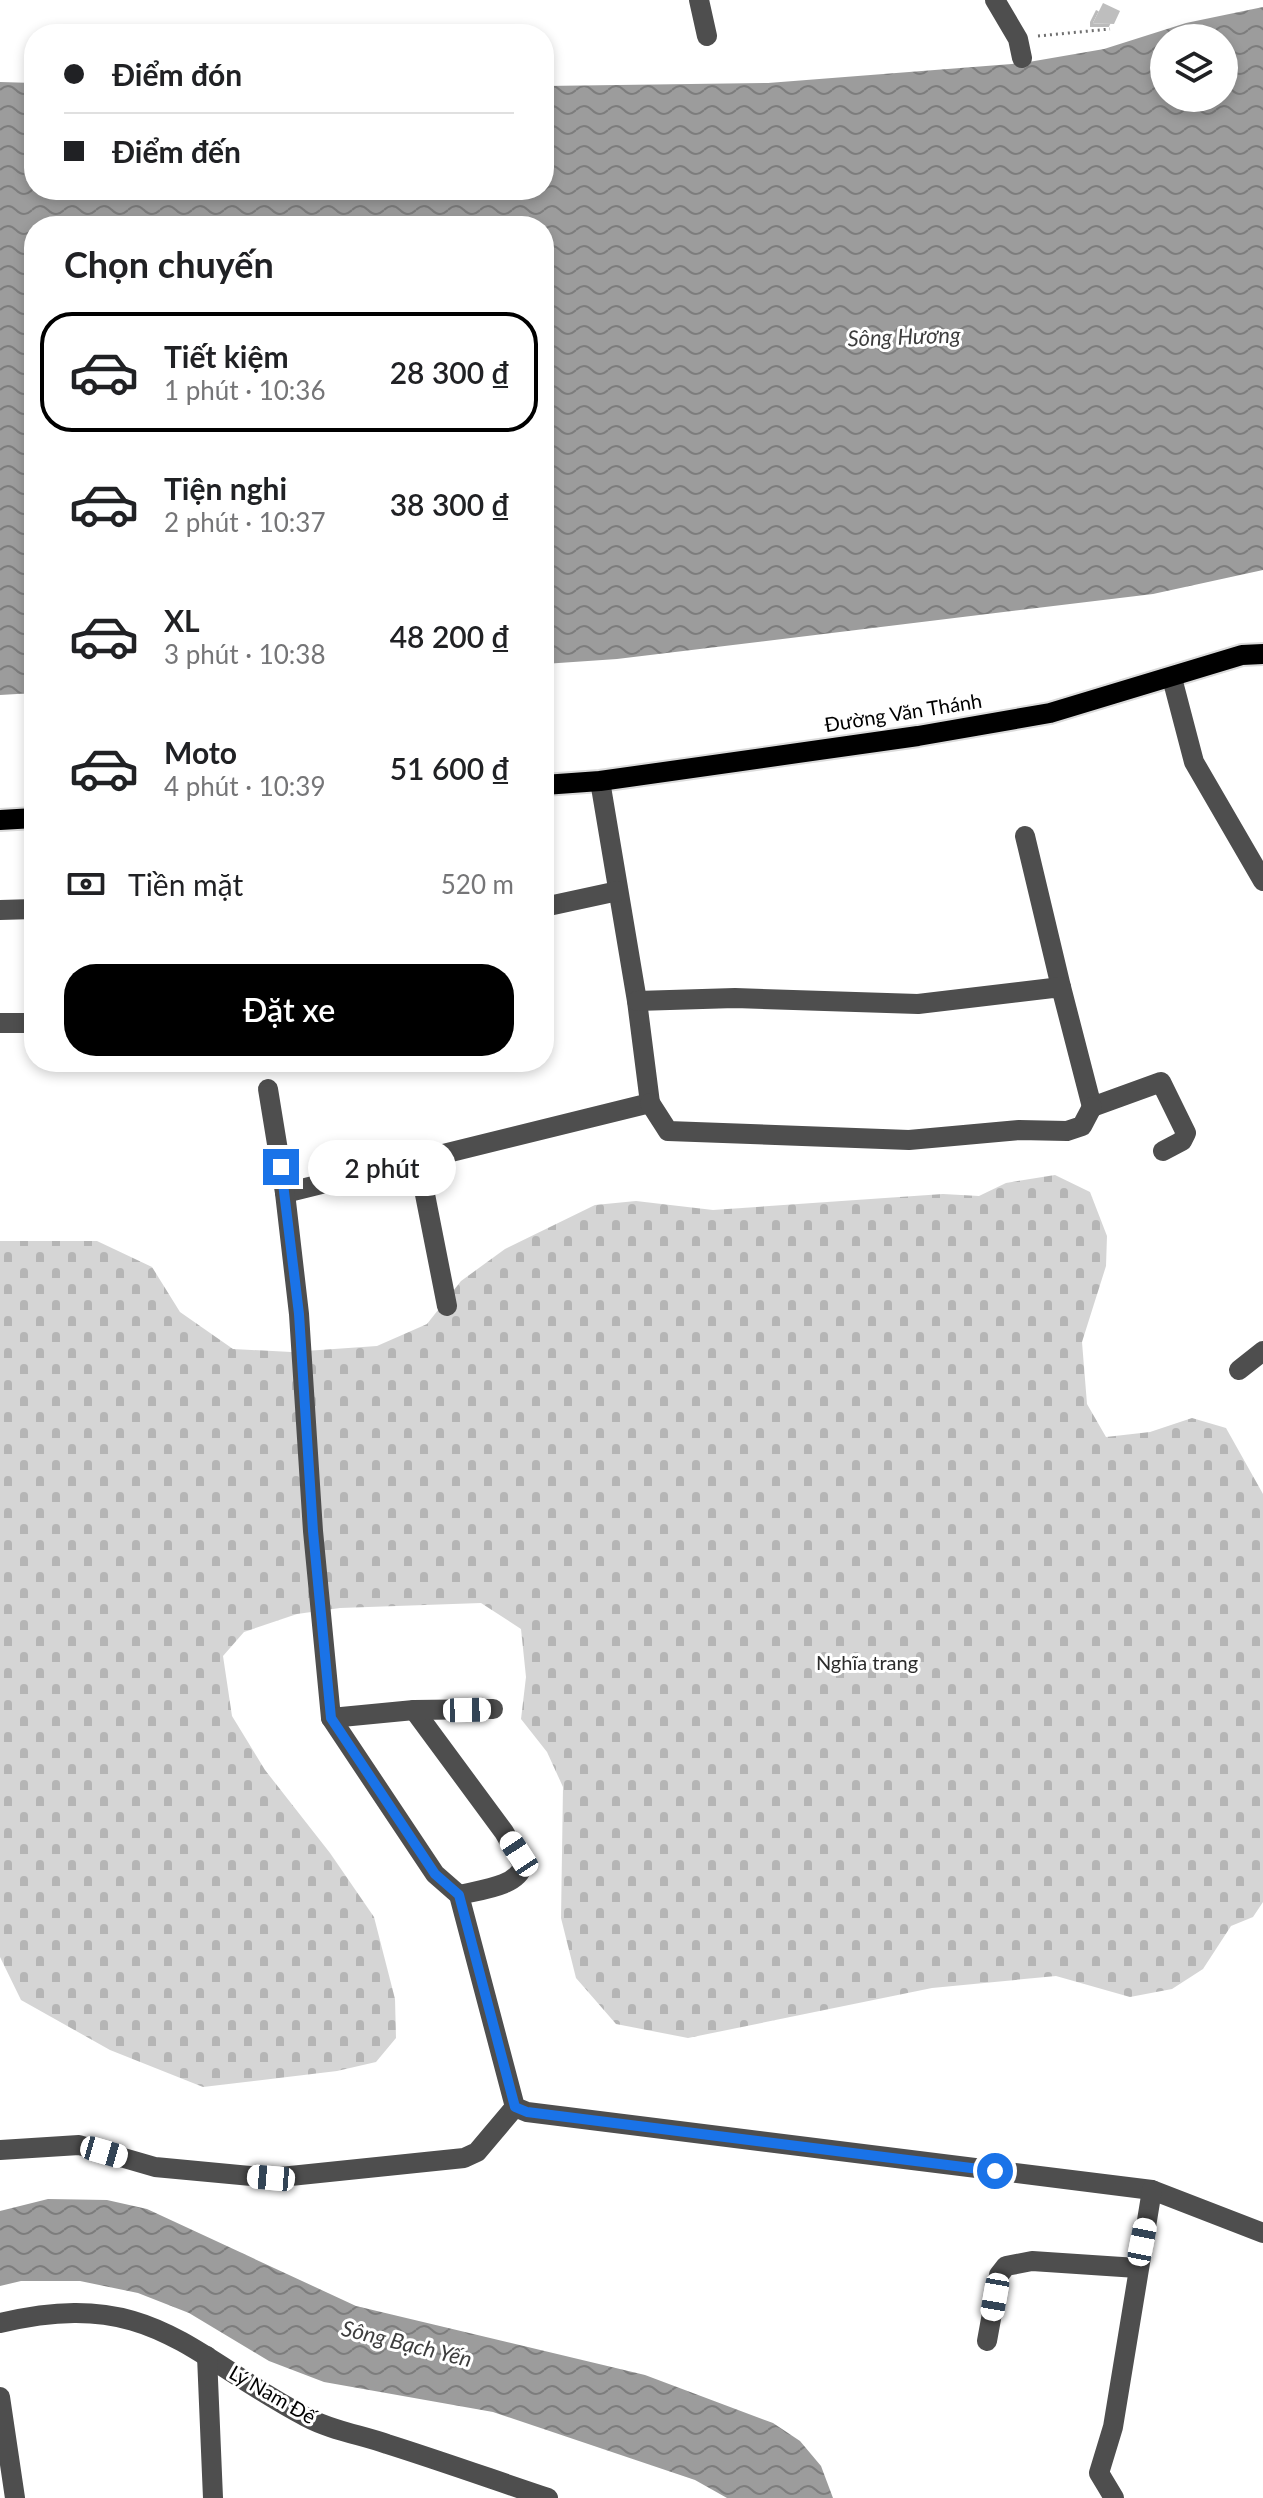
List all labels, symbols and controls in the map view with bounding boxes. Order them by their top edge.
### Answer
map controls [1150,24,1238,112]
button: layers [1150,24,1238,112]
text: Điểm đón [112,56,242,92]
text: Điểm đến [112,133,241,169]
text: Chọn chuyến [64,242,274,286]
water label: Sông Hương [847,321,961,351]
icon: car [68,336,140,408]
text: Tiết kiệm [164,338,289,374]
text: 28 300 ₫ [390,354,510,390]
text: 1 phút · 10:36 [164,374,326,406]
icon: car [68,468,140,540]
text: Tiện nghi [164,470,287,506]
text: 38 300 ₫ [390,486,510,522]
text: 2 phút · 10:37 [164,506,326,538]
icon: car [68,600,140,672]
text: XL [164,602,200,638]
text: 48 200 ₫ [390,618,510,654]
text: 3 phút · 10:38 [164,638,326,670]
street label: Đường Văn Thánh [823,688,983,736]
icon: car [68,732,140,804]
text: Moto [164,734,237,770]
text: 51 600 ₫ [390,750,510,786]
text: 4 phút · 10:39 [164,770,326,802]
icon: cash [64,862,108,906]
text: Tiền mặt [128,866,243,902]
text: 520 m [441,868,514,900]
button: Đặt xe [64,964,514,1056]
callout: 2 phút [309,1139,457,1195]
route end [263,1149,299,1185]
text: 2 phút [345,1152,419,1184]
park label: Nghĩa trang [816,1650,918,1674]
car [443,1698,491,1722]
car [496,1827,542,1881]
car [78,2134,130,2170]
route start [977,2153,1013,2189]
car [246,2164,296,2192]
car [1126,2216,1158,2268]
car [979,2271,1011,2323]
water label: Sông Bạch Yến [339,2314,475,2372]
street label: Lý Nam Đế [226,2360,322,2429]

